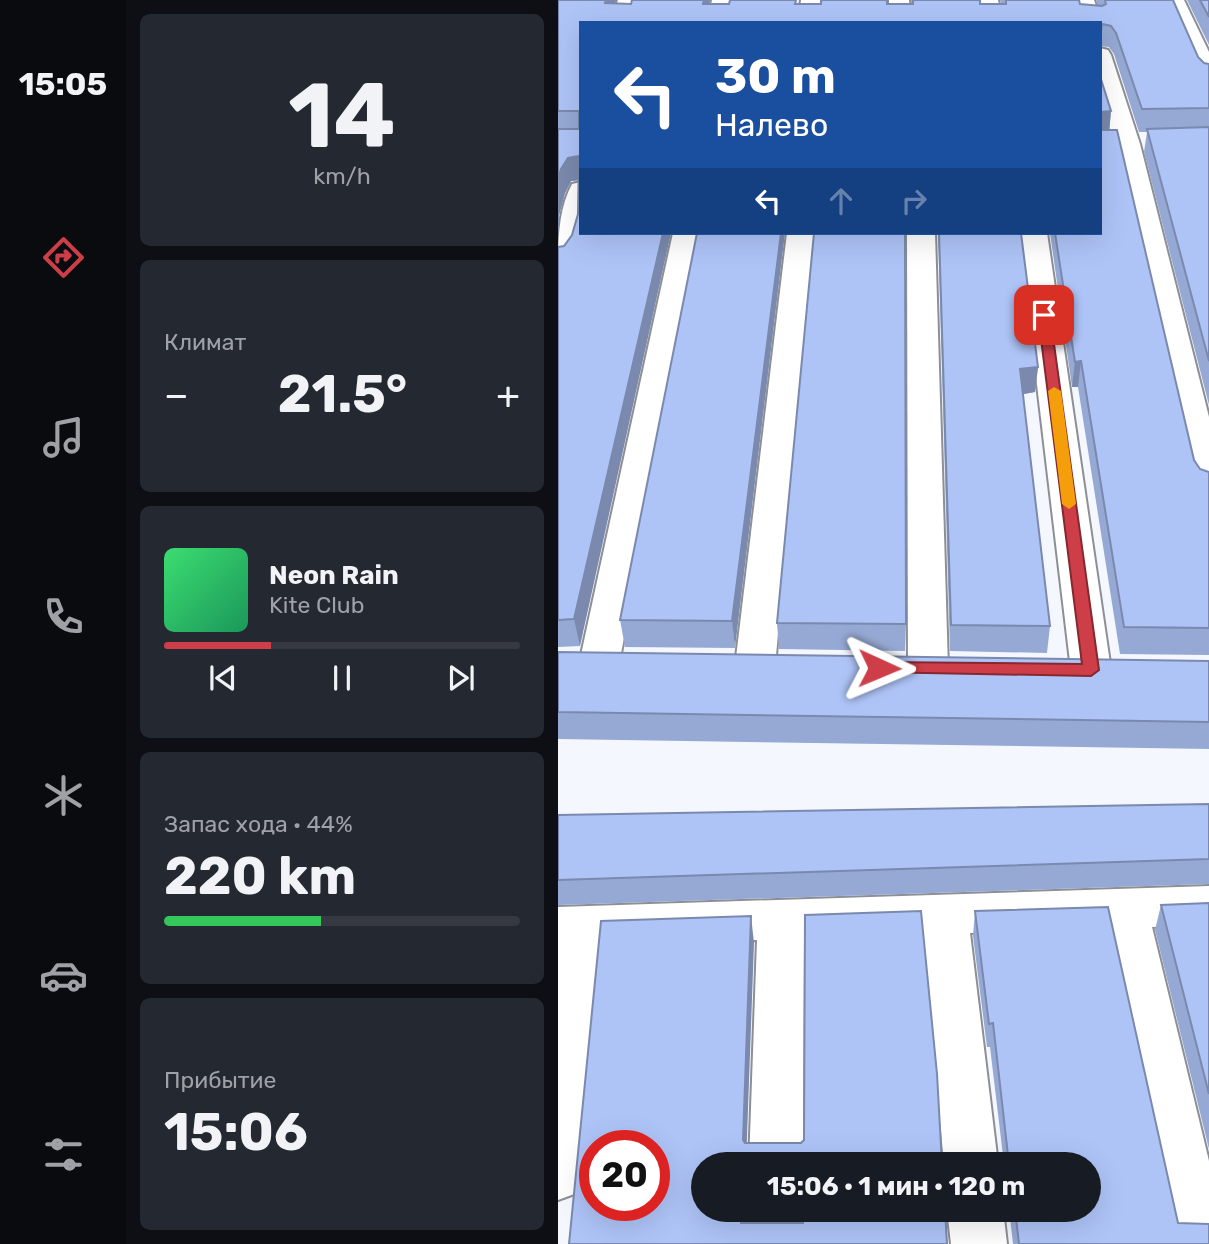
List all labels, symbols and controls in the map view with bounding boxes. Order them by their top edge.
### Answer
text: 30 m [715,47,836,105]
icon: left [600,49,691,140]
text: 14 [288,62,396,170]
text: 15:05 [19,65,107,103]
text: Налево [715,106,828,144]
text: km/h [313,162,371,190]
icon: left [749,182,787,220]
icon: ahead [822,182,860,220]
icon: right [895,182,933,220]
icon: directions [39,233,88,282]
pin [1014,285,1074,345]
icon: arrive [1025,296,1063,334]
text: Климат [164,328,246,356]
text: 21.5° [278,363,407,425]
text: − [164,372,189,418]
text: + [496,372,520,418]
icon: music [39,413,88,462]
text: Neon Rain [269,560,399,591]
text: Kite Club [269,591,364,619]
icon: phone [39,592,88,641]
position arrow [842,631,916,705]
icon: previous [204,659,242,697]
icon: pause [323,659,361,697]
icon: next [442,659,480,697]
icon: climate [39,771,88,820]
text: Запас хода · 44% [164,810,353,838]
text: 220 km [164,845,356,907]
icon: car [39,951,88,1000]
text: Прибытие [164,1066,276,1094]
text: 15:06 [164,1101,308,1163]
icon: filters [39,1130,88,1179]
speed limit sign: 20 [579,1130,670,1221]
text: 15:06 · 1 мин · 120 m [767,1171,1025,1202]

